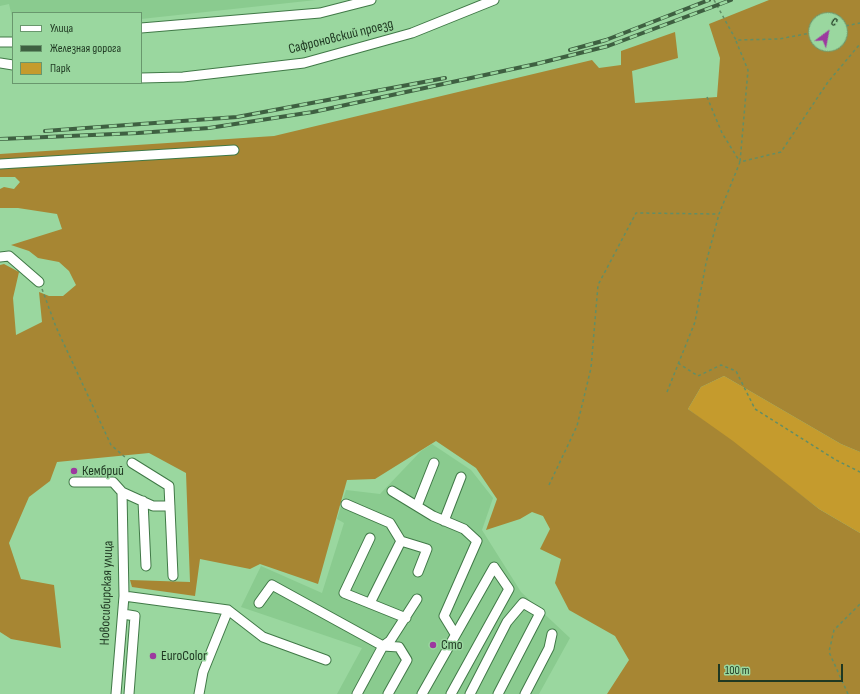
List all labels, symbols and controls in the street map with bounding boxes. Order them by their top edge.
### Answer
legend [12,12,142,84]
north arrow [808,12,848,52]
text: С [828,15,840,29]
street label: Сафроновский проезд [287,16,395,58]
text: Улица [50,21,73,36]
text: Железная дорога [50,41,121,56]
text: Парк [50,61,70,76]
place label: Кембрий [82,463,124,479]
marker: Кембрий [69,466,79,476]
street label: Новосибирская улица [97,540,117,646]
place label: Сто [441,637,463,653]
marker: Сто [428,640,438,650]
place label: EuroColor [161,648,207,664]
marker: EuroColor [148,651,158,661]
scale bar [720,656,845,682]
text: 100 m [725,663,750,678]

